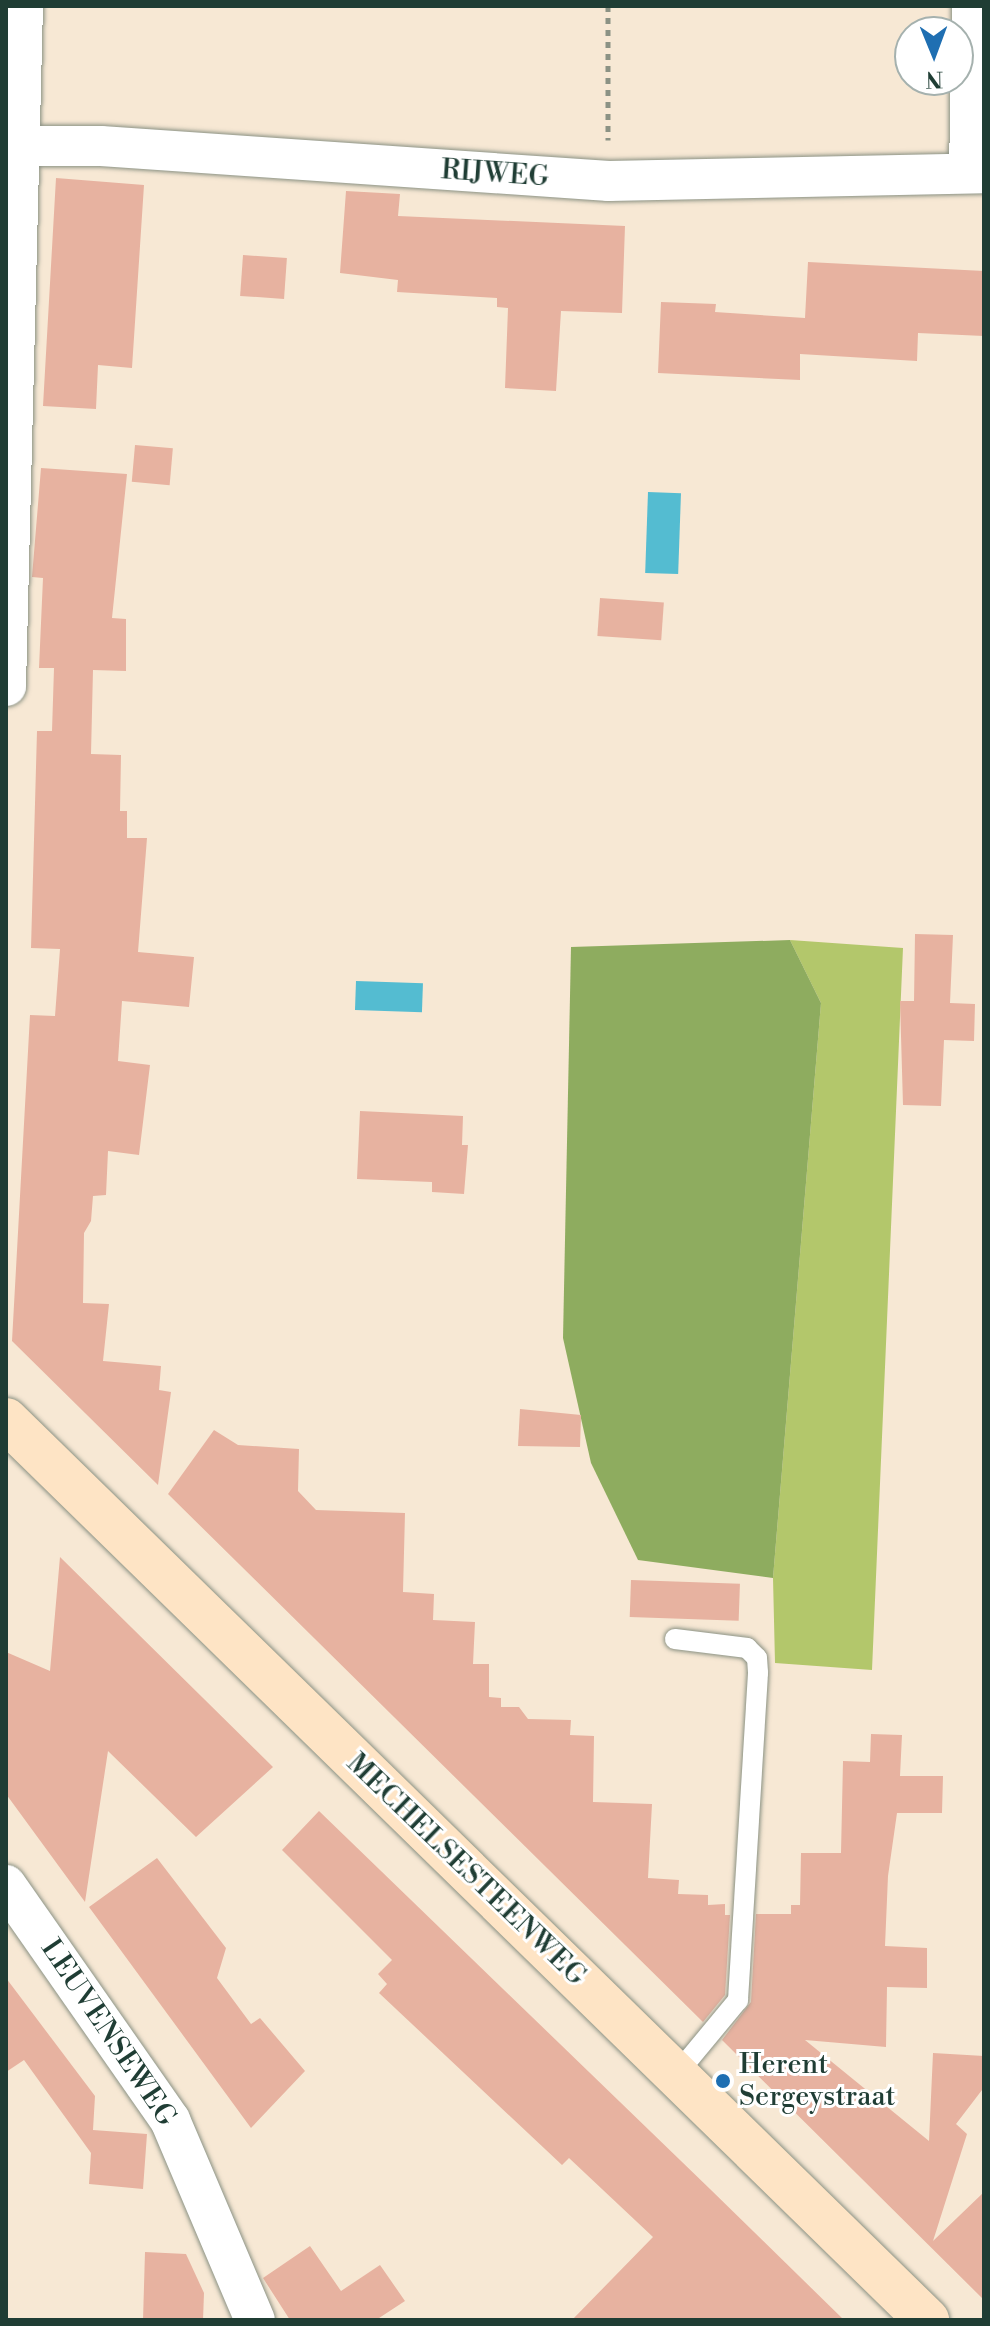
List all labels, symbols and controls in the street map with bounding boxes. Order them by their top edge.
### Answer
north arrow [894,16,974,96]
text: N [925,65,943,92]
street label: RIJWEG [440,153,550,195]
street label: MECHELSESTEENWEG [339,1747,593,1993]
street label: LEUVENSEWEG [33,1933,183,2133]
place label: Herent Sergeystraat [739,2048,896,2114]
marker: Herent Sergeystraat [714,2072,732,2090]

